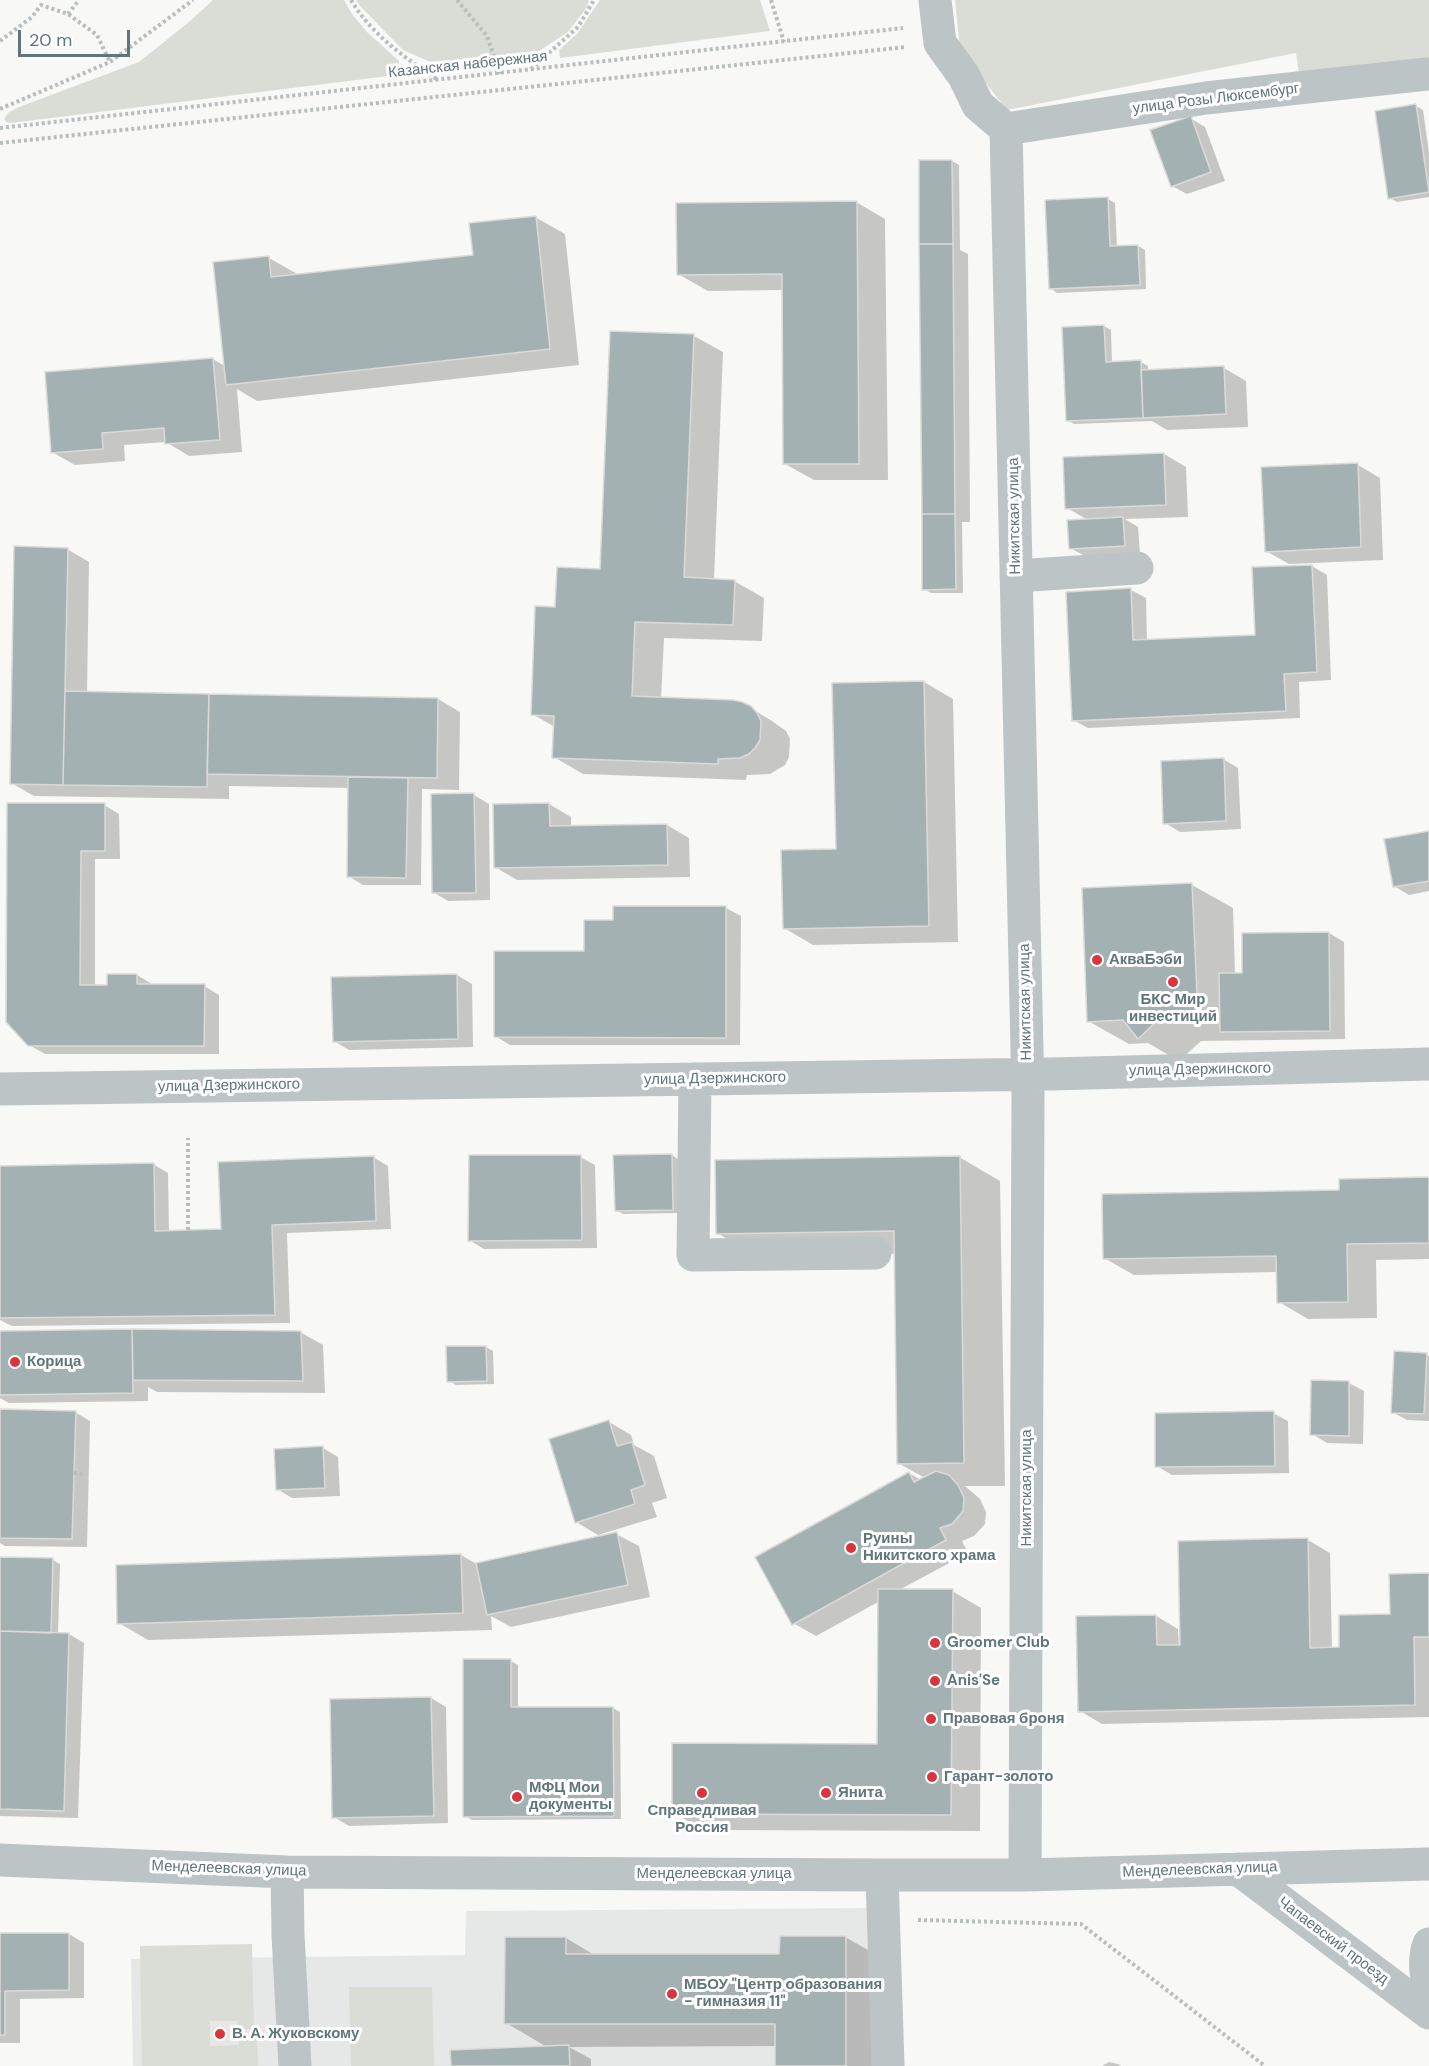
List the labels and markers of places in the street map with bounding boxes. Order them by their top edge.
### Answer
place label: АкваБэби [1109,951,1182,969]
marker: АкваБэби [1090,953,1104,967]
marker: БКС Мир инвестиций [1166,975,1180,989]
place label: БКС Мир инвестиций [1129,991,1217,1026]
place label: Корица [27,1353,81,1371]
marker: Корица [8,1355,22,1369]
place label: Руины Никитского храма [863,1530,996,1565]
marker: Руины Никитского храма [844,1541,858,1555]
place label: Groomer Club [947,1634,1050,1652]
marker: Groomer Club [928,1636,942,1650]
place label: Anis'Se [947,1672,1000,1690]
marker: Anis'Se [928,1674,942,1688]
place label: Правовая броня [943,1710,1065,1728]
marker: Правовая броня [924,1712,938,1726]
place label: Гарант-золото [944,1768,1054,1786]
marker: Гарант-золото [925,1770,939,1784]
place label: МФЦ Мои документы [529,1779,612,1814]
place label: Янита [838,1784,883,1802]
marker: Справедливая Россия [695,1786,709,1800]
marker: Янита [819,1786,833,1800]
marker: МФЦ Мои документы [510,1790,524,1804]
place label: Справедливая Россия [647,1802,757,1837]
place label: МБОУ "Центр образования - гимназия 11" [684,1976,882,2011]
marker: МБОУ "Центр образования - гимназия 11" [665,1987,679,2001]
place label: В. А. Жуковскому [232,2025,359,2043]
marker: В. А. Жуковскому [213,2027,227,2041]

